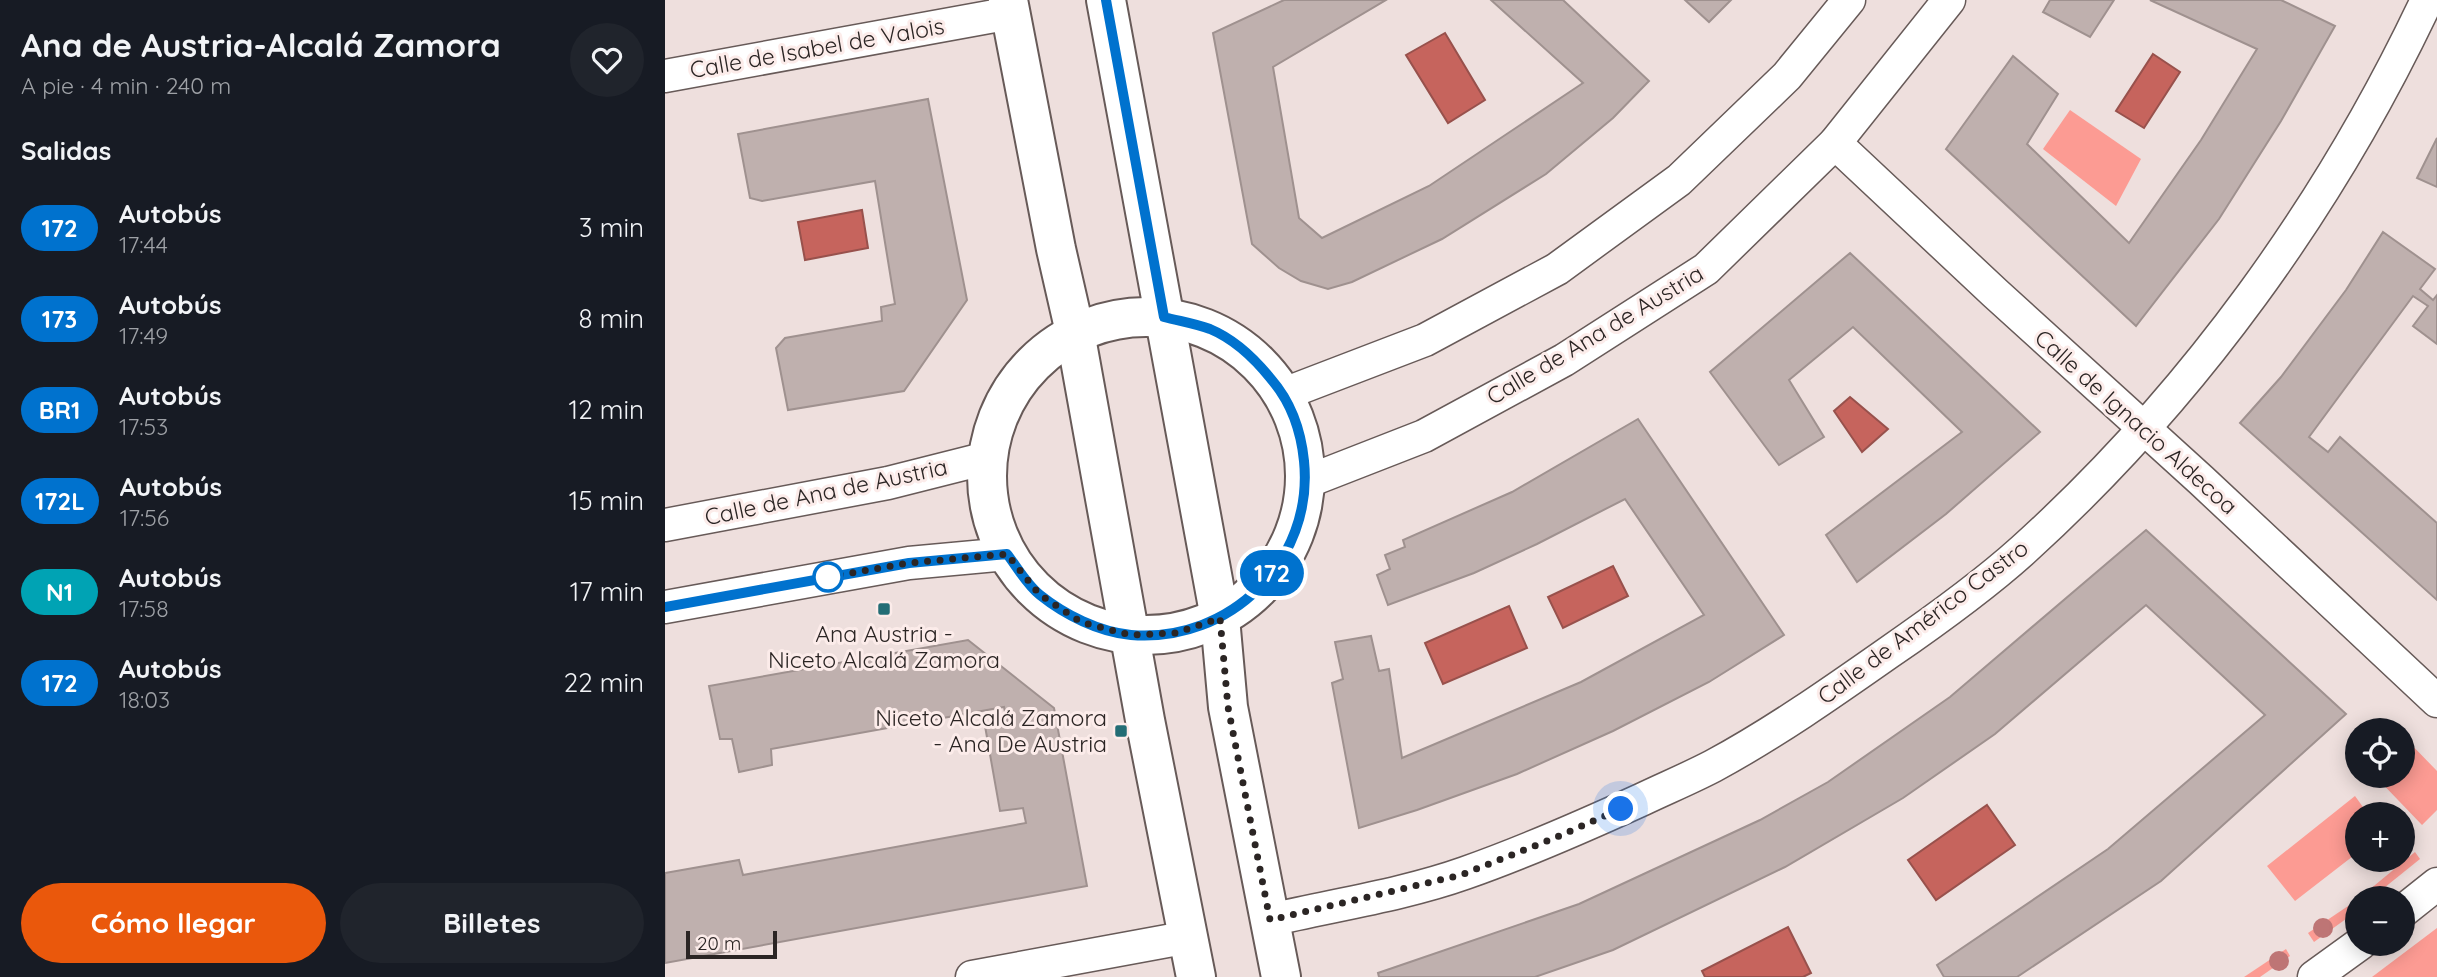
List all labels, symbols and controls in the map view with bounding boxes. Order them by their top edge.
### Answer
street label: Calle de Isabel de Valois [687,11,946,84]
button: heart [570,23,644,97]
text: Ana de Austria-Alcalá Zamora [21,24,501,65]
text: A pie · 4 min · 240 m [21,71,231,100]
text: Salidas [21,134,111,167]
text: Autobús [119,197,221,230]
text: 3 min [579,211,644,244]
text: 172 [41,213,78,243]
text: 17:44 [119,230,168,259]
street label: Calle de Ana de Austria [1481,258,1708,411]
text: Autobús [119,288,221,321]
text: 8 min [579,302,644,335]
text: 173 [42,304,77,334]
text: 17:49 [119,321,168,350]
street label: Calle de Ignacio Aldecoa [2029,323,2244,520]
text: Autobús [119,379,221,412]
text: 12 min [569,393,644,426]
text: BR1 [39,395,80,425]
text: 17:53 [119,412,168,441]
street label: Calle de Ana de Austria [702,452,950,531]
text: Autobús [120,470,222,503]
text: 15 min [569,484,644,517]
text: 172L [35,486,85,516]
text: 17:56 [120,503,169,532]
street label: Calle de Américo Castro [1812,533,2034,710]
line badge: 172 [1232,550,1312,596]
text: 172 [1254,558,1290,588]
text: Autobús [119,561,221,594]
unlabelled marker [813,562,843,592]
text: 17 min [570,575,644,608]
text: N1 [46,577,73,607]
text: 17:58 [119,594,169,623]
marker: Ana Austria - Niceto Alcalá Zamora [876,601,892,617]
place label: Ana Austria - Niceto Alcalá Zamora [768,619,1000,674]
text: Autobús [119,652,221,685]
text: 22 min [564,666,644,699]
text: 172 [41,668,78,698]
text: 18:03 [119,685,170,714]
place label: Niceto Alcalá Zamora - Ana De Austria [875,703,1107,758]
map controls [2345,718,2415,956]
button: locate [2345,718,2415,788]
marker: Niceto Alcalá Zamora - Ana De Austria [1113,723,1129,739]
your location [1603,791,1638,826]
button: + [2345,802,2415,872]
button: Cómo llegar [21,883,326,963]
button: Billetes [340,883,644,963]
button: − [2345,886,2415,956]
scale bar [686,928,777,960]
text: 20 m [697,931,741,955]

